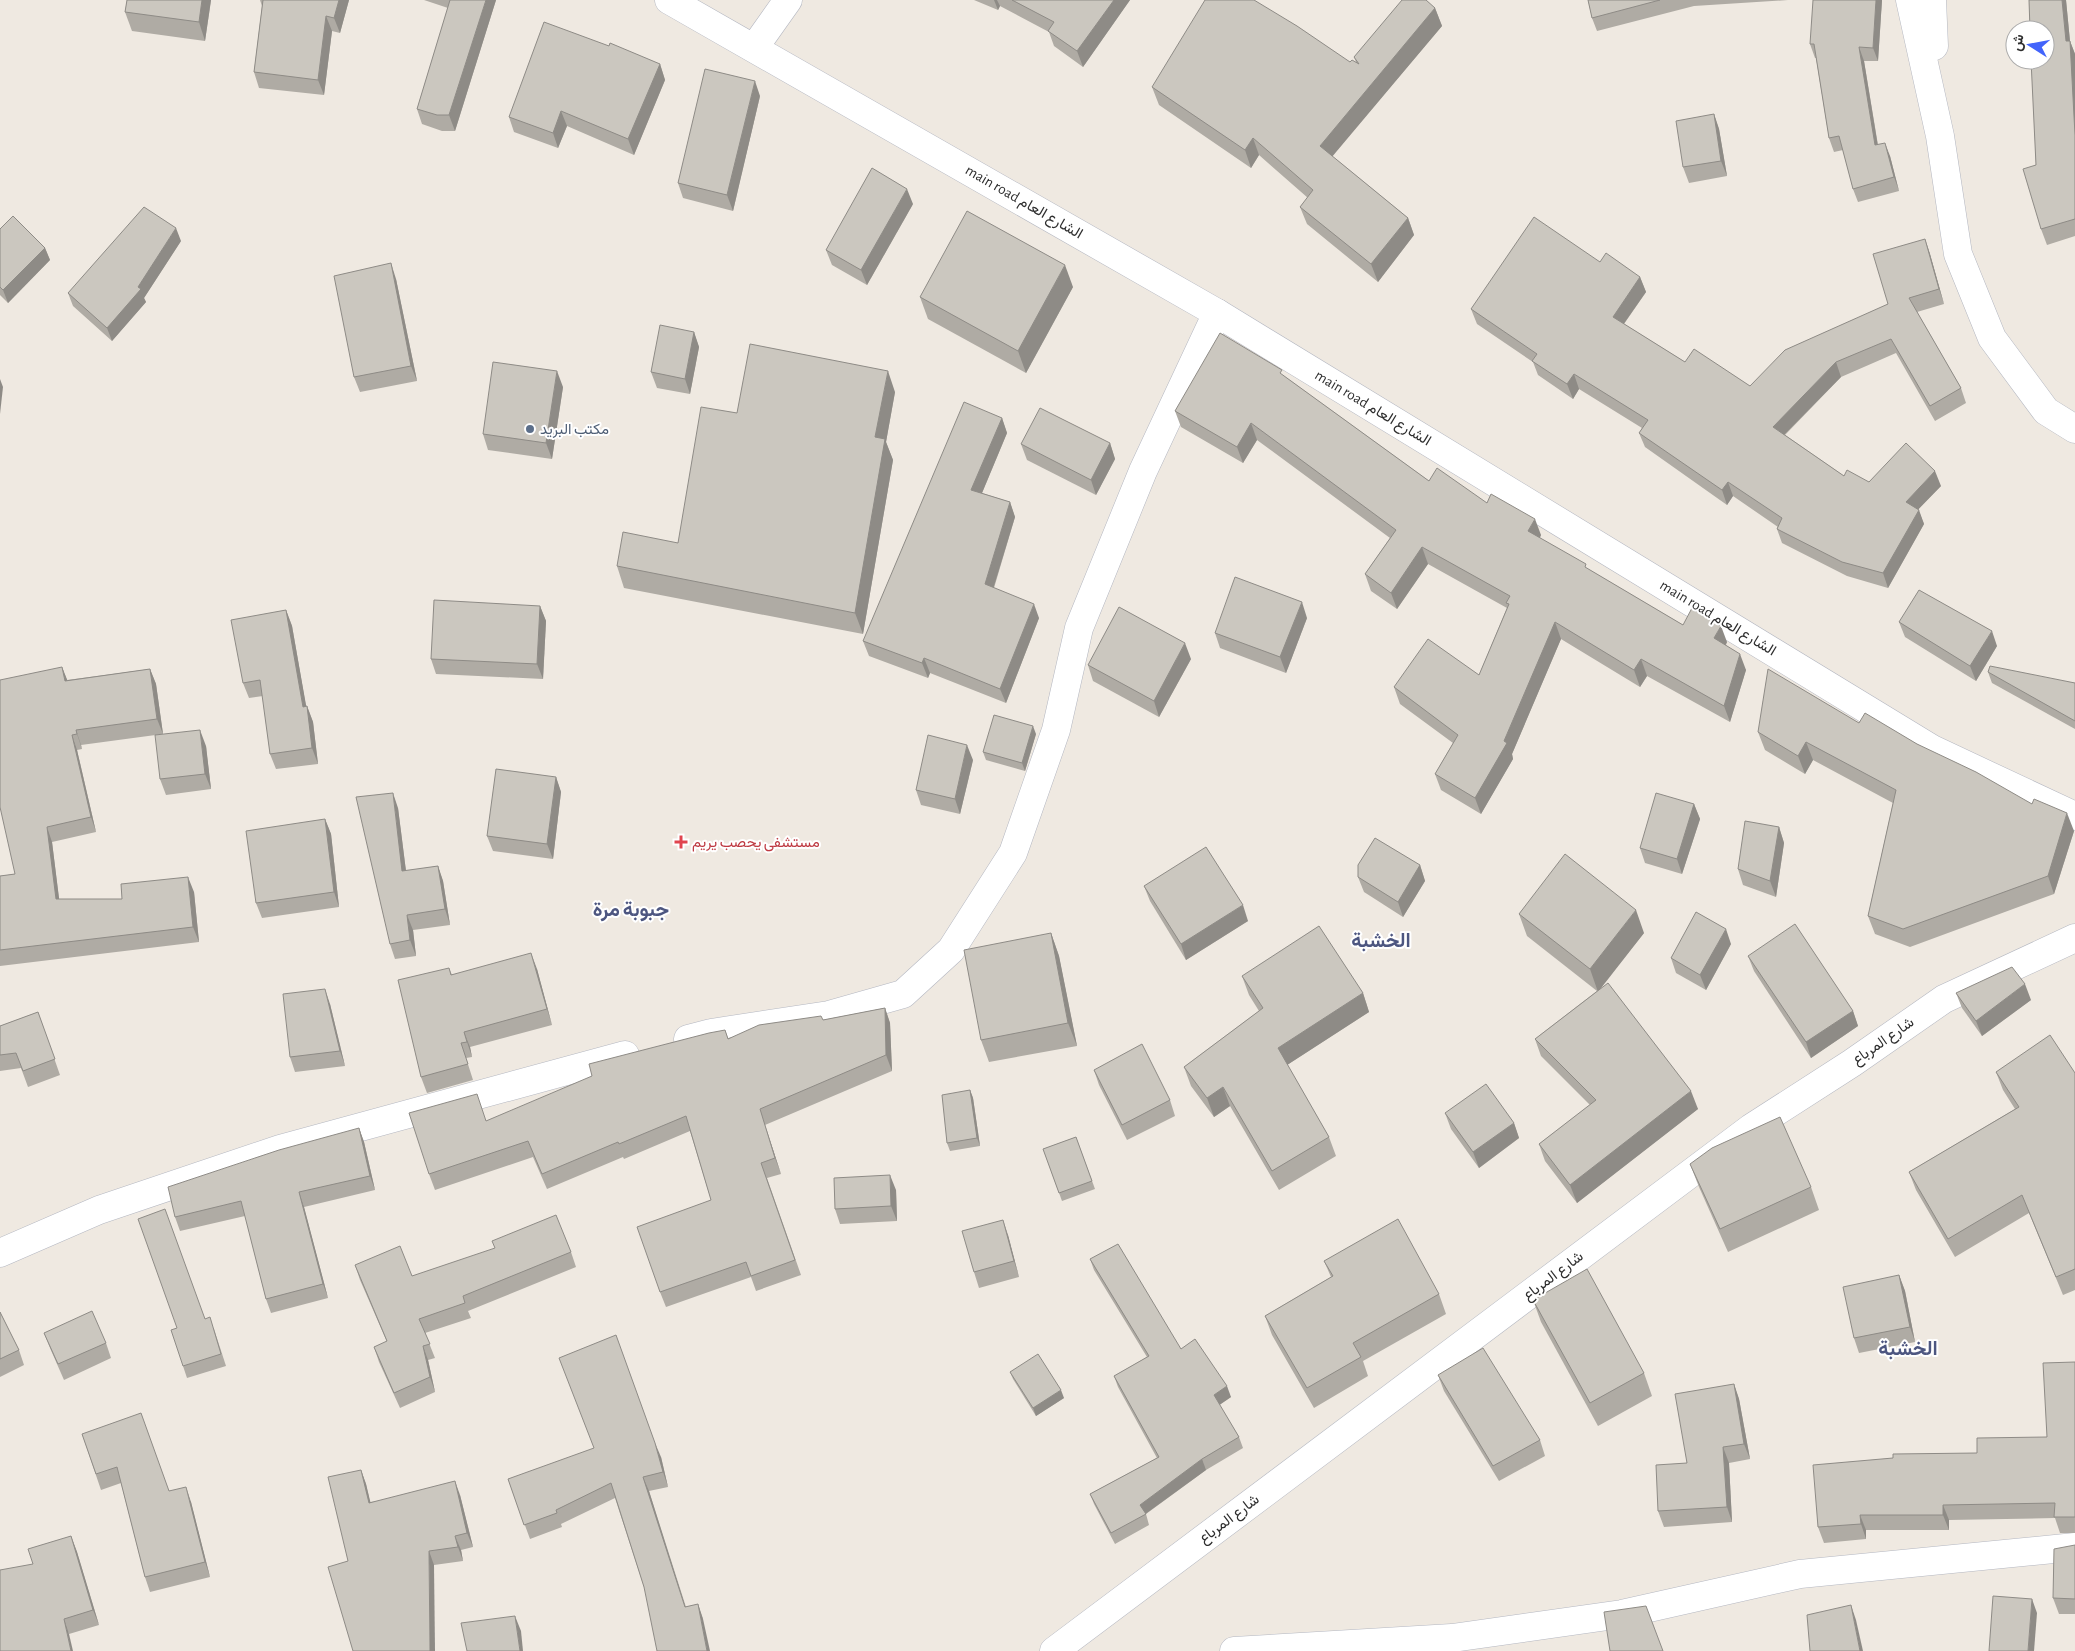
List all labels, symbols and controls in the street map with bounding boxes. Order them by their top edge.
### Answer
north arrow [2005,20,2055,70]
text: ش [2010,33,2028,52]
street label: main road الشارع العام [961,162,1085,244]
street label: main road الشارع العام [1311,367,1434,451]
place label: مكتب البريد [540,422,609,438]
marker: مكتب البريد [524,423,536,435]
street label: main road الشارع العام [1656,577,1779,661]
marker: مستشفى يحصب يريم [674,835,688,849]
place label: مستشفى يحصب يريم [692,835,820,852]
district label: جبوبة مرة [593,900,669,922]
district label: الخشبة [1351,931,1411,952]
street label: شارع المرباع [1849,1014,1918,1070]
street label: شارع المرباع [1520,1248,1588,1306]
district label: الخشبة [1878,1339,1938,1360]
street label: شارع المرباع [1196,1491,1264,1549]

